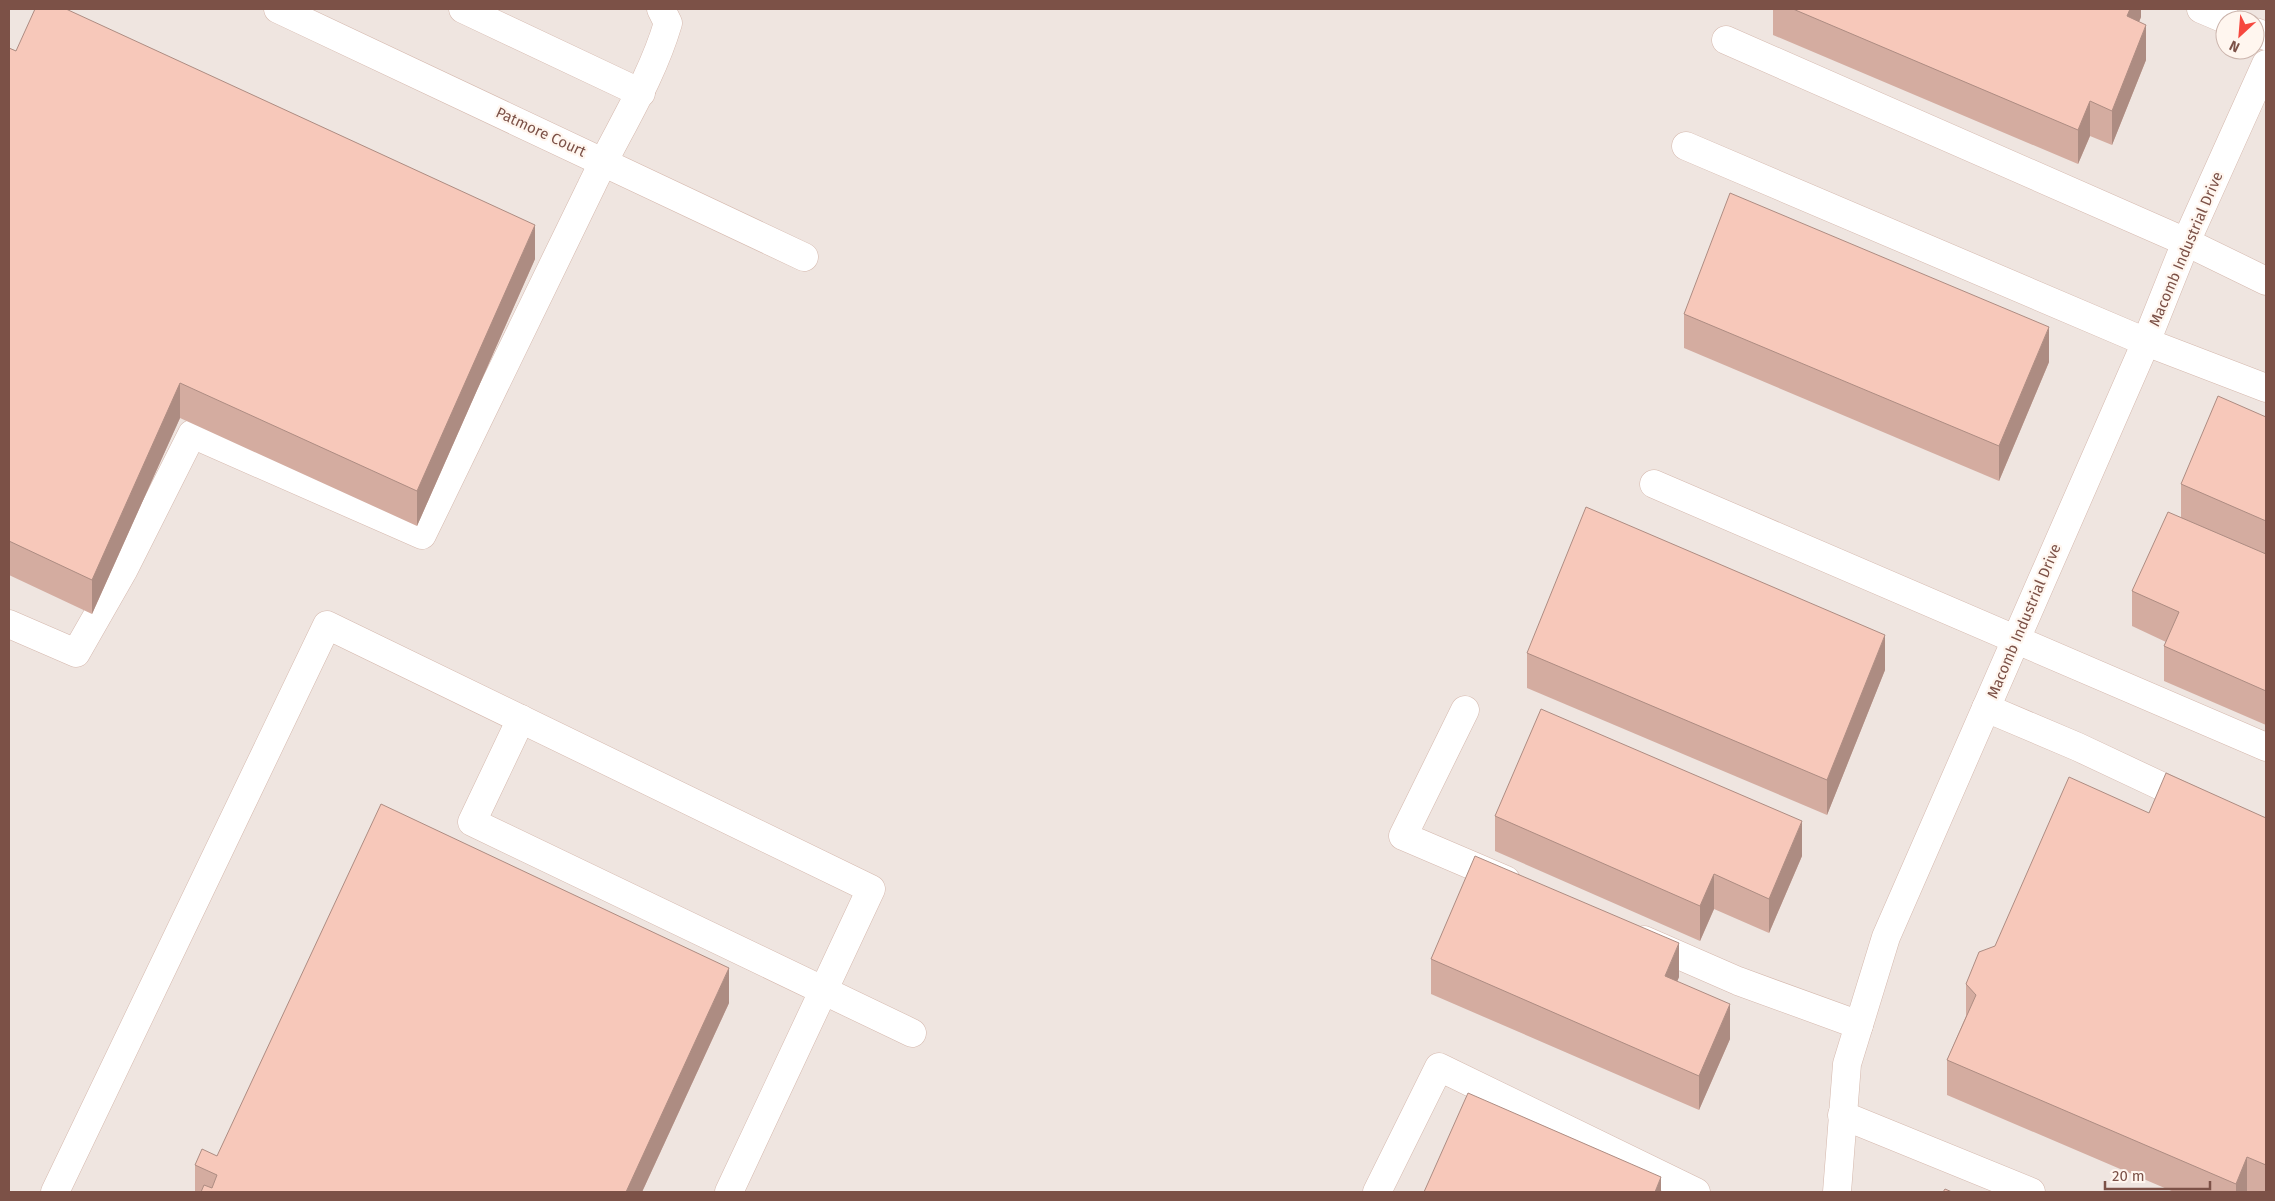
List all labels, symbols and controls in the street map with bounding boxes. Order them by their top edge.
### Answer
north arrow [2215,10,2265,60]
text: N [2227,37,2242,56]
street label: Patmore Court [493,103,589,161]
street label: Macomb Industrial Drive [2145,169,2227,329]
street label: Macomb Industrial Drive [1983,541,2065,701]
scale bar [2105,1158,2210,1190]
text: 20 m [2112,1167,2145,1185]

